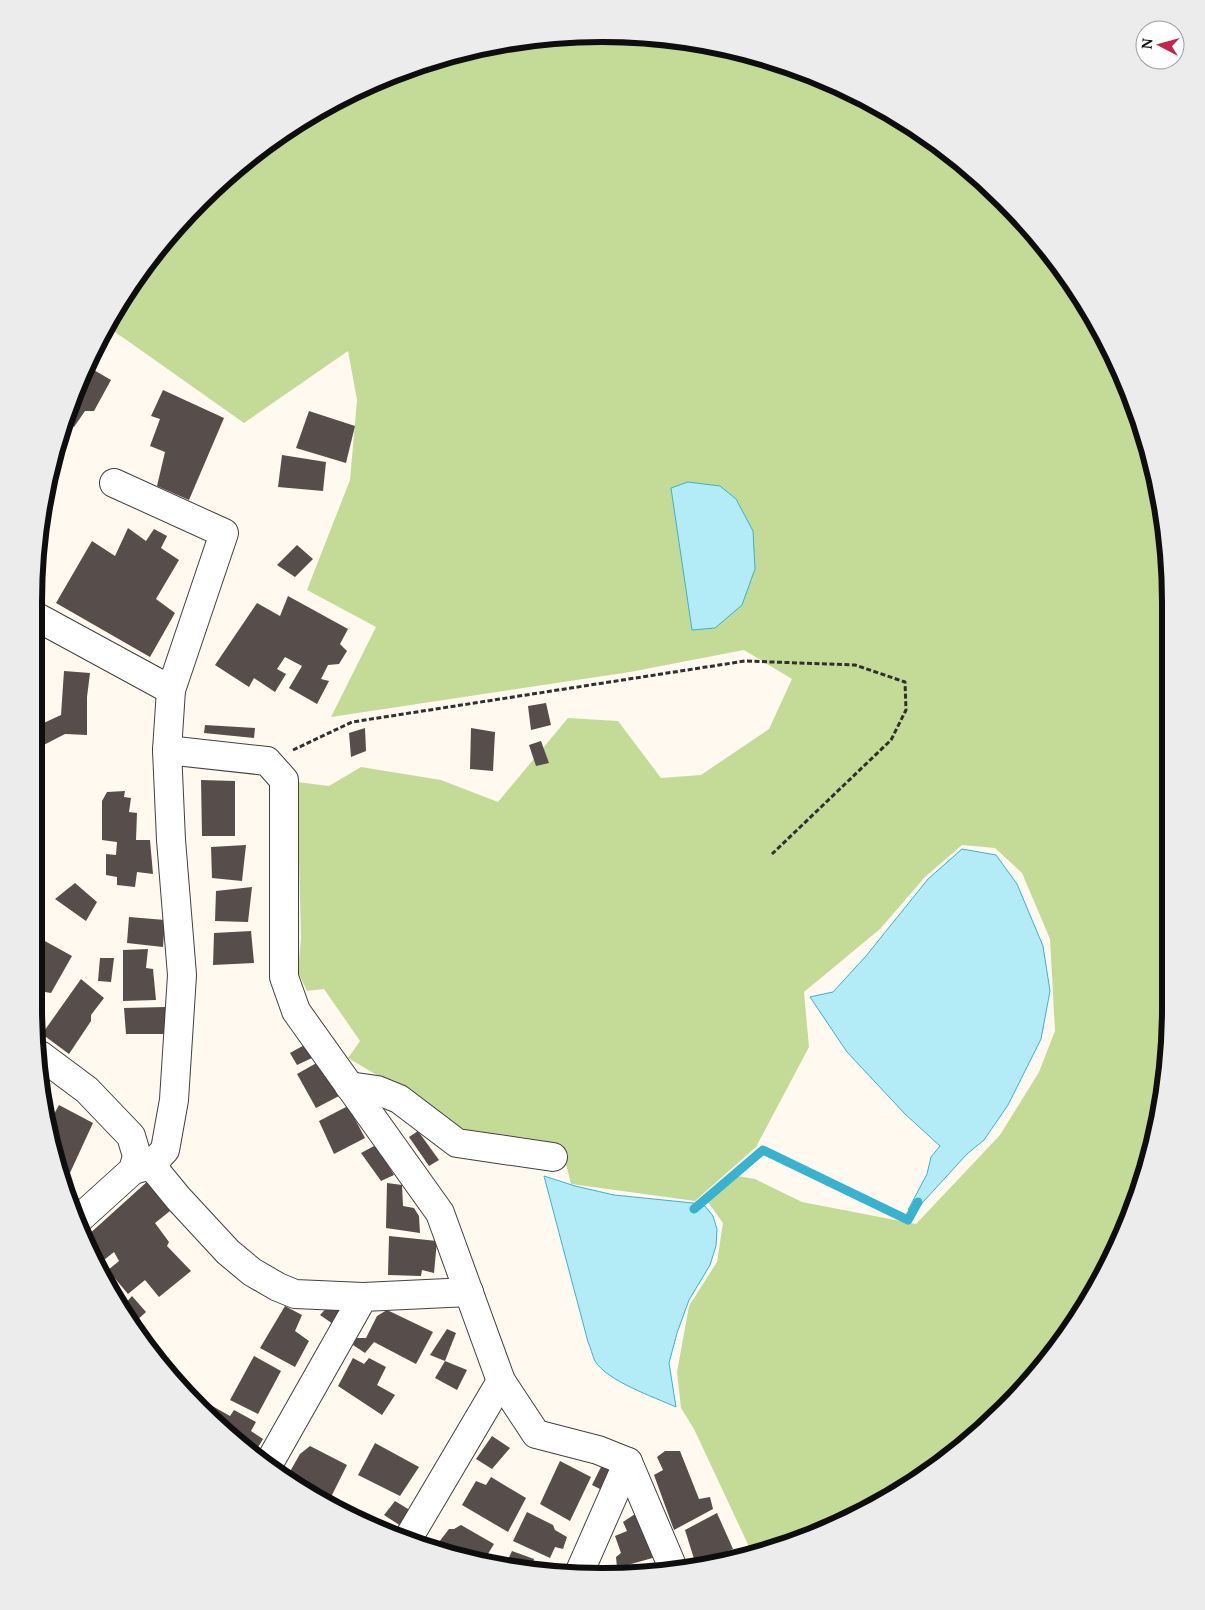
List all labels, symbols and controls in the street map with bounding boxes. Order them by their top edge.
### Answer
north arrow [1135,20,1185,70]
text: N [1137,37,1157,50]

